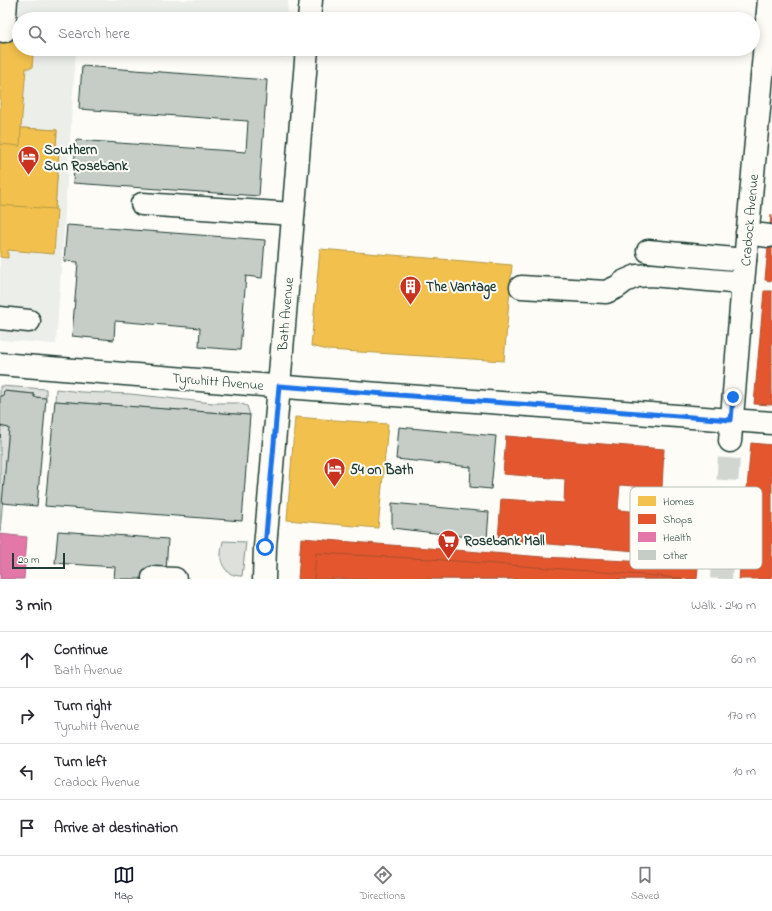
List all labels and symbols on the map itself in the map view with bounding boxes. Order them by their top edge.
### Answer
place label: Southern Sun Rosebank [44,140,129,177]
hotel icon: Southern Sun Rosebank [16,144,42,177]
street label: Cradock Avenue [736,172,765,267]
building icon: The Vantage [398,273,424,306]
street label: Bath Avenue [273,276,300,353]
place label: The Vantage [426,277,497,300]
street label: Tyrwhitt Avenue [171,368,265,398]
route end [724,388,742,406]
hotel icon: 54 on Bath [322,456,348,489]
place label: 54 on Bath [350,460,414,481]
legend [630,487,762,569]
text: Homes [663,494,695,510]
text: Shops [663,512,693,528]
supermarket icon: Rosebank Mall [435,527,461,560]
text: Health [663,530,691,546]
place label: Rosebank Mall [463,531,545,552]
route start [256,538,274,556]
text: Other [663,548,688,564]
scale bar [12,551,65,570]

